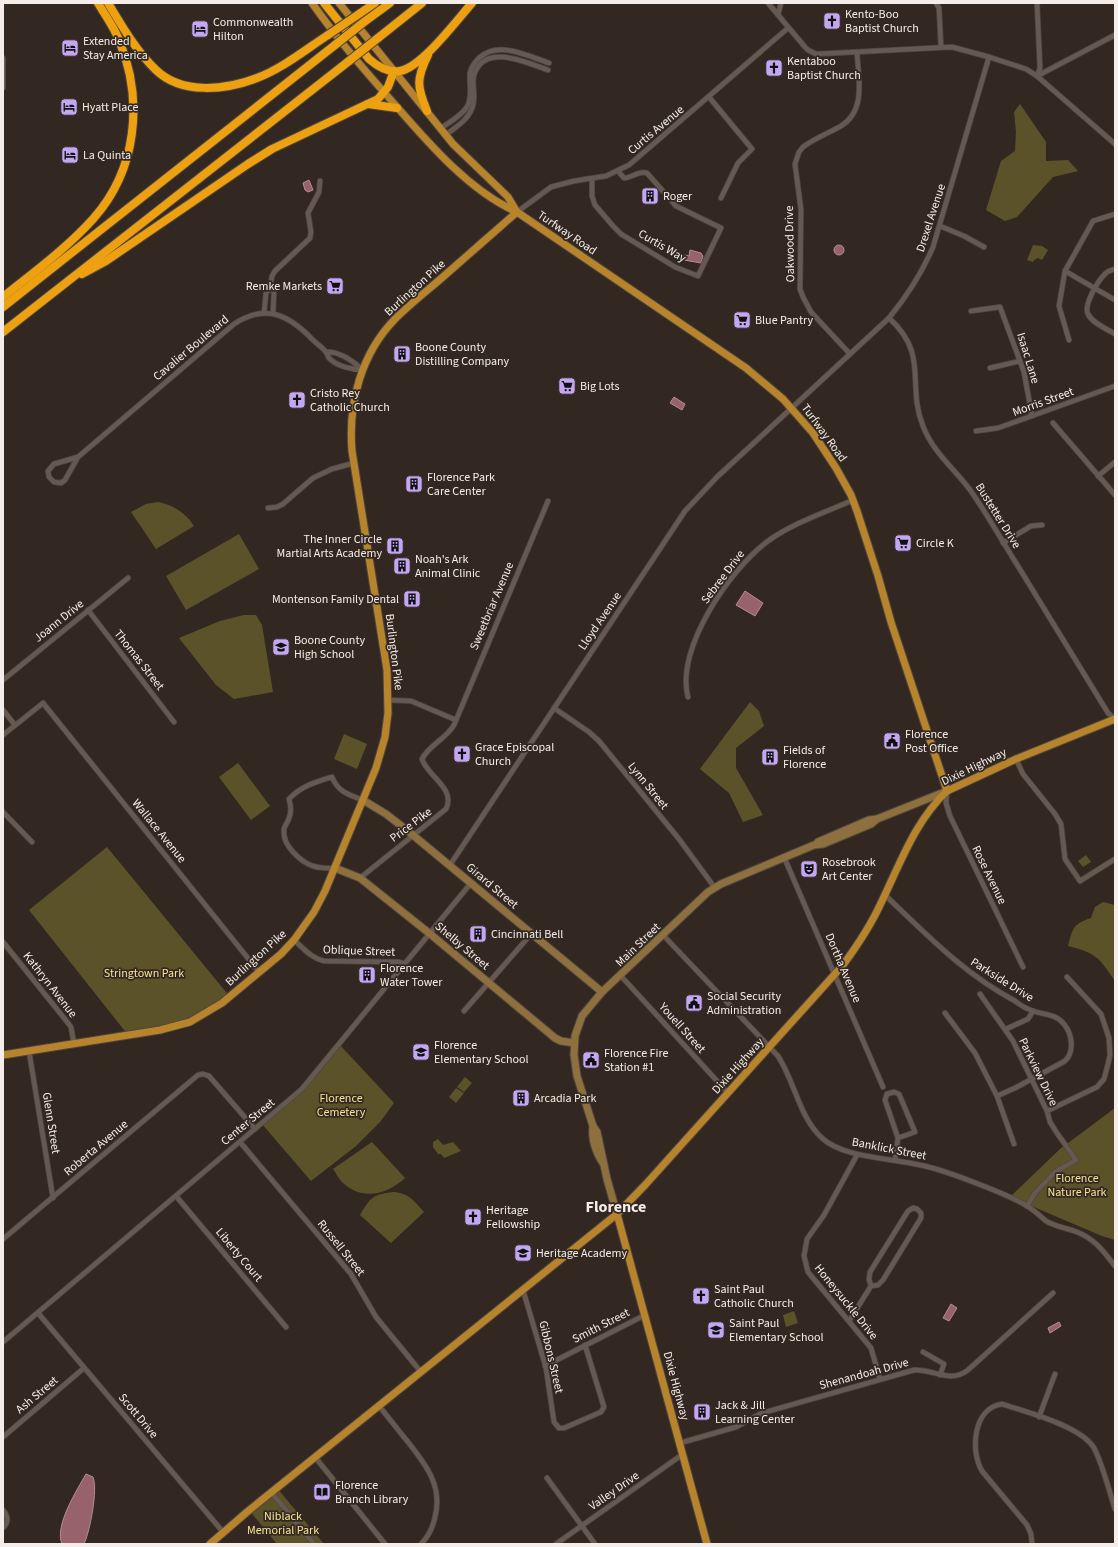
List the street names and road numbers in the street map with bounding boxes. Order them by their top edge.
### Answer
street label: Curtis Avenue [624,101,688,159]
street label: Drexel Avenue [912,182,950,254]
street label: Oakwood Drive [781,206,799,282]
street label: Turfway Road [534,207,600,259]
street label: Curtis Way [635,225,689,267]
street label: Burlington Pike [381,256,449,320]
street label: Cavalier Boulevard [149,311,233,385]
street label: Isaac Lane [1012,330,1044,386]
street label: Morris Street [1010,383,1076,421]
street label: Turfway Road [797,400,851,466]
street label: Bustetter Drive [971,480,1025,552]
street label: Sebree Drive [697,547,749,607]
street label: Sweetbriar Avenue [466,559,518,653]
street label: Lloyd Avenue [574,588,626,654]
street label: Joann Drive [30,596,88,646]
street label: Burlington Pike [381,613,407,691]
street label: Thomas Street [110,626,168,694]
street label: Dixie Highway [939,744,1010,790]
street label: Lynn Street [624,759,672,813]
street label: Wallace Avenue [128,795,190,867]
street label: Price Pike [386,803,436,847]
street label: Rose Avenue [967,843,1011,907]
street label: Girard Street [462,859,522,913]
street label: Shelby Street [431,918,493,974]
street label: Main Street [612,919,664,971]
street label: Burlington Pike [222,926,290,990]
street label: Dortha Avenue [821,931,865,1005]
street label: Oblique Street [323,941,395,961]
street label: Kathryn Avenue [19,948,81,1022]
street label: Parkside Drive [967,954,1037,1006]
street label: Youell Street [654,998,709,1057]
street label: Dixie Highway [708,1034,768,1098]
street label: Parkview Drive [1014,1035,1062,1109]
street label: Glenn Street [38,1091,64,1155]
street label: Center Street [217,1094,279,1150]
street label: Roberta Avenue [60,1116,132,1180]
street label: Banklick Street [850,1133,928,1165]
street label: Russell Street [313,1216,369,1280]
street label: Liberty Court [211,1224,267,1286]
street label: Honeysuckle Drive [810,1261,882,1343]
street label: Smith Street [569,1304,633,1348]
street label: Gibbons Street [534,1319,568,1395]
street label: Dixie Highway [659,1350,693,1423]
street label: Shenandoah Drive [817,1354,911,1394]
street label: Ash Street [12,1372,62,1418]
street label: Scott Drive [114,1390,162,1442]
street label: Valley Drive [585,1467,643,1515]

